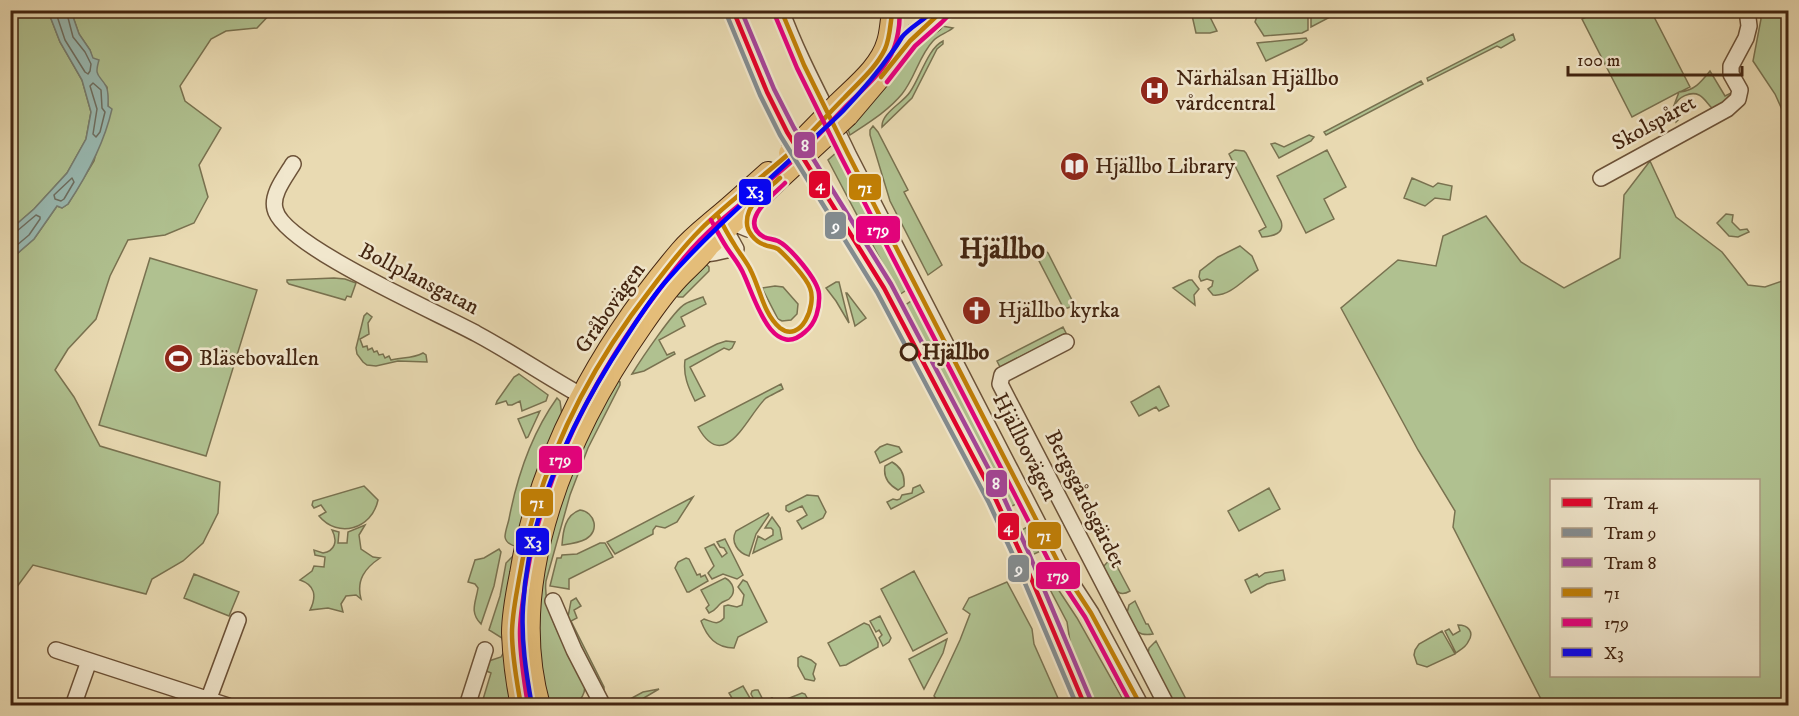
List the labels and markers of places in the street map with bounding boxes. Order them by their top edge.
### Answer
place label: Närhälsan Hjällbo vårdcentral [1175,65,1339,117]
hospital icon: Närhälsan Hjällbo vårdcentral [1139,75,1171,107]
library icon: Hjällbo Library [1058,150,1090,182]
place label: Hjällbo Library [1095,153,1235,180]
church icon: Hjällbo kyrka [961,294,993,326]
place label: Hjällbo kyrka [998,297,1120,324]
place label: Hjällbo [922,339,990,367]
sports icon: Bläsebovallen [162,342,194,374]
marker: Hjällbo [900,343,918,361]
place label: Bläsebovallen [199,345,320,372]

